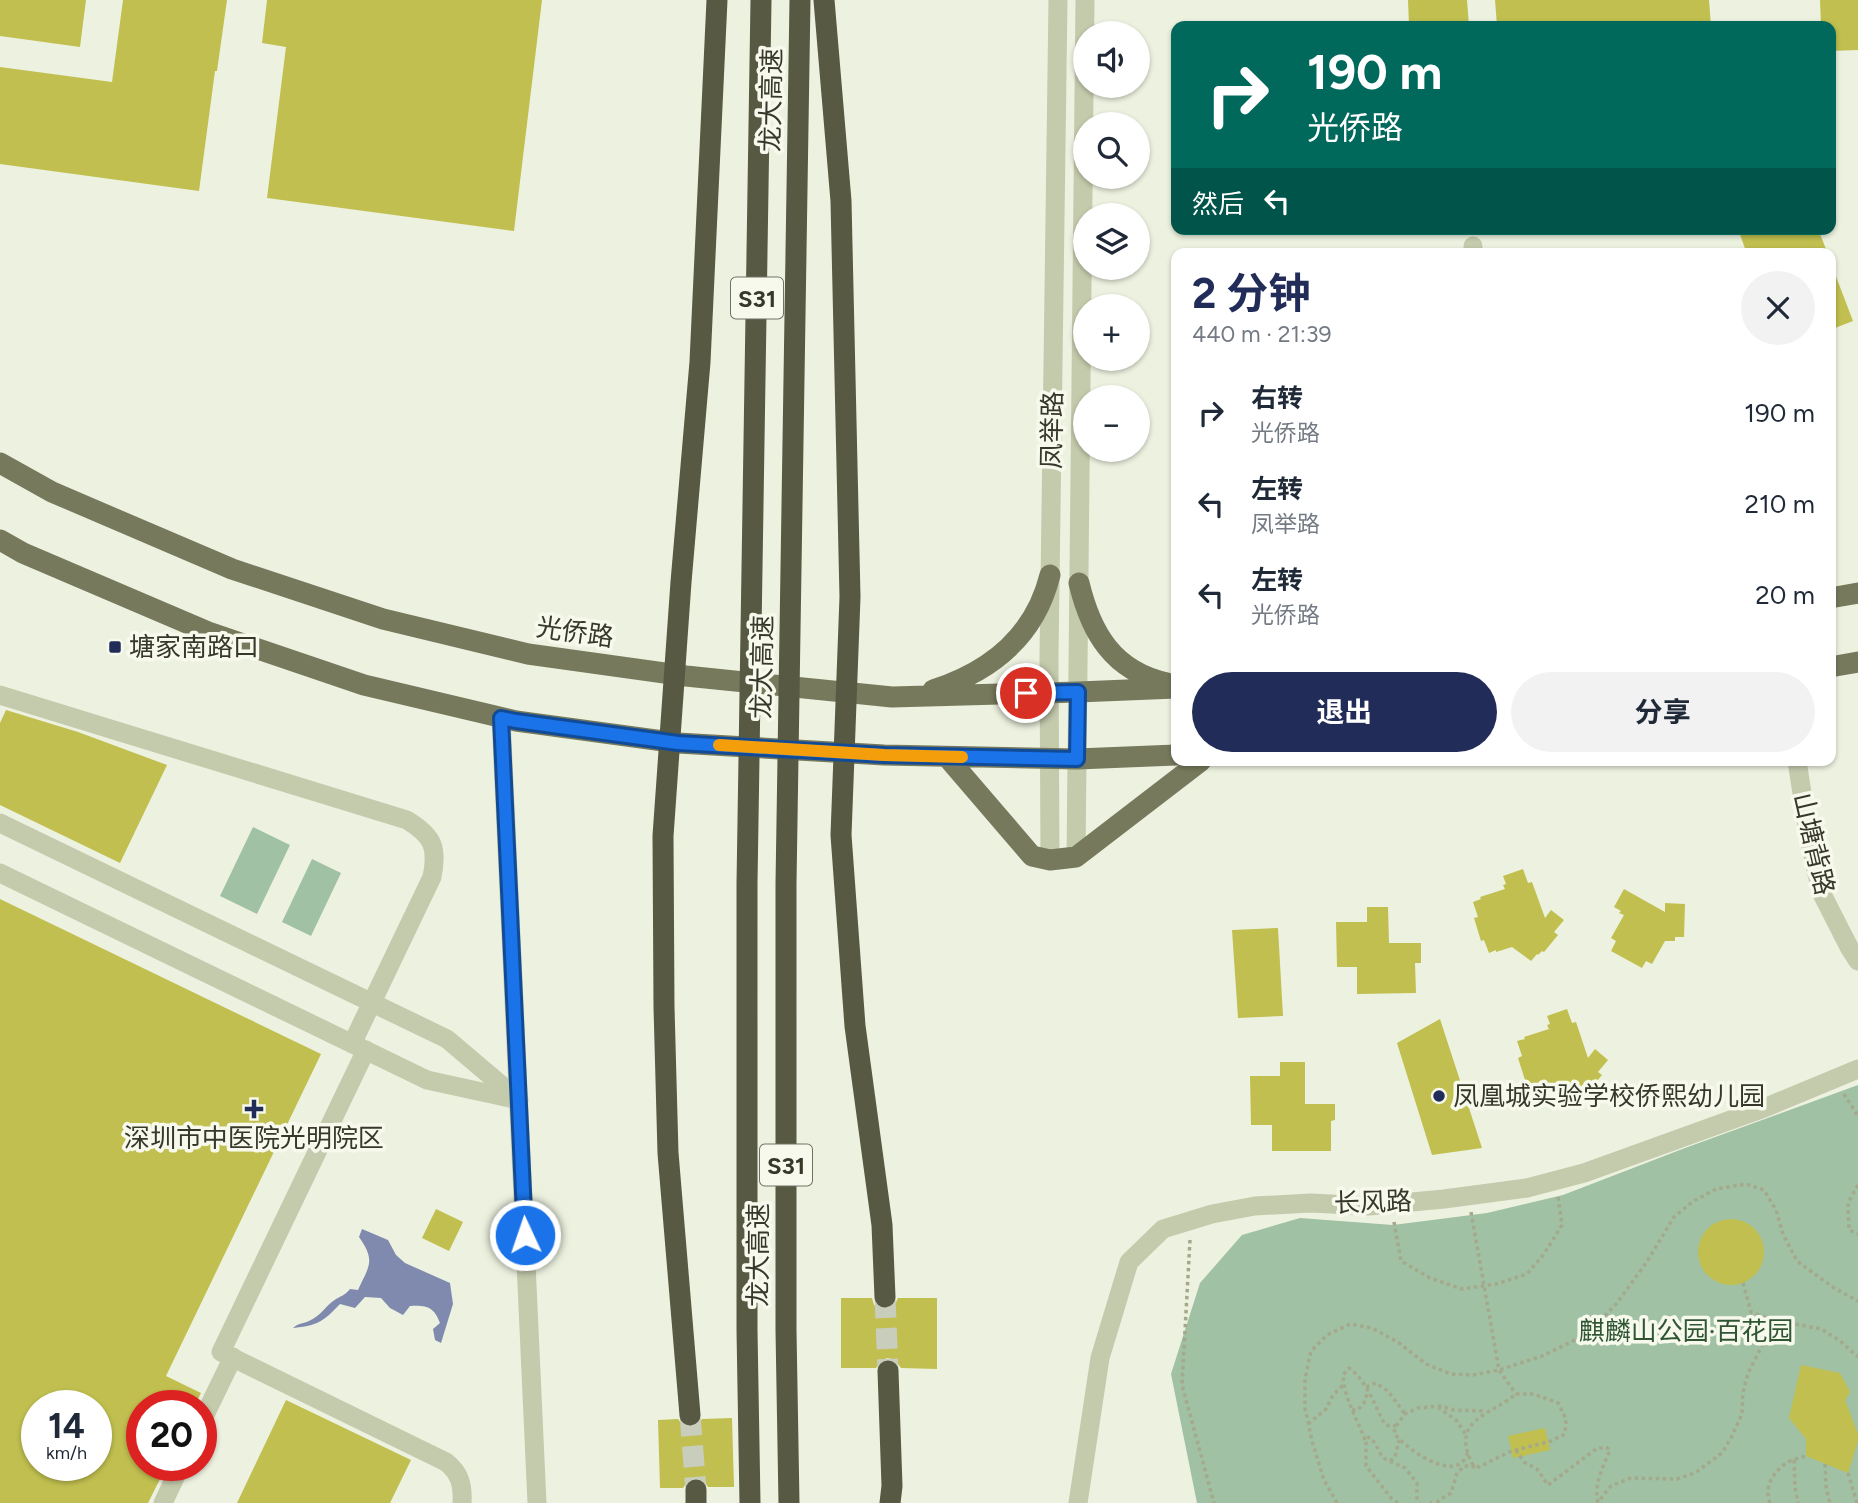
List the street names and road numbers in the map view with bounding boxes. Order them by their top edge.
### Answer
street label: 龙大高速 [754,48,788,152]
road number: S31 [731,278,783,318]
street label: 凤举路 [1035,391,1069,469]
street label: 光侨路 [534,611,616,653]
street label: 龙大高速 [745,615,779,719]
street label: 山塘背路 [1787,790,1841,898]
road number: S31 [760,1144,812,1185]
street label: 长风路 [1333,1185,1413,1219]
street label: 龙大高速 [742,1203,774,1307]

